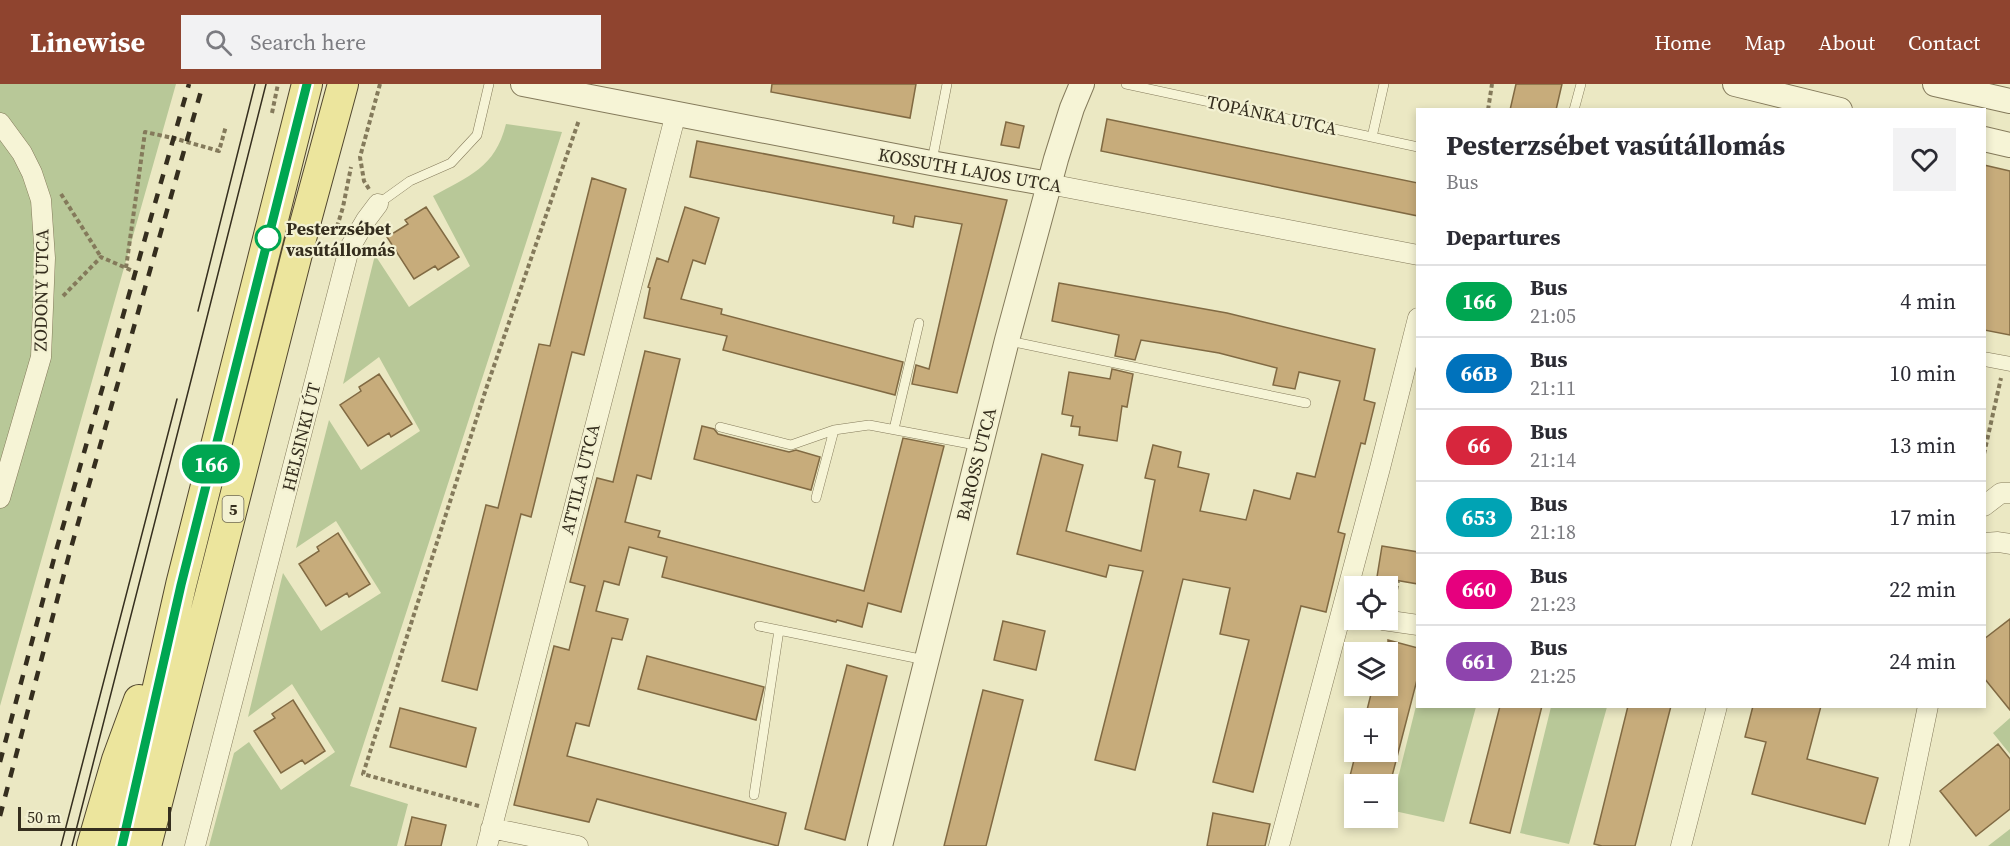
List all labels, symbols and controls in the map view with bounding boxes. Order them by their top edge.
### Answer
search box [181,15,601,69]
text: Linewise [30,23,145,61]
icon: search [202,26,235,59]
text: Search here [250,27,366,57]
text: Home [1654,28,1712,57]
text: Map [1745,28,1786,57]
text: About [1819,28,1875,57]
text: Contact [1908,28,1980,57]
street label: TOPÁNKA UTCA [1205,89,1339,141]
text: Pesterzsébet vasútállomás [1446,126,1785,164]
button: heart [1893,128,1956,191]
street label: KOSSUTH LAJOS UTCA [876,142,1064,198]
text: Bus [1446,168,1479,196]
place label: Pesterzsébet vasútállomás [285,216,395,262]
text: Departures [1446,222,1560,252]
marker: Pesterzsébet vasútállomás [255,225,281,251]
street label: ZODONY UTCA [27,228,55,351]
text: Bus [1530,272,1567,302]
text: 4 min [1900,286,1956,316]
text: 166 [1462,287,1496,316]
text: 21:05 [1530,302,1576,330]
text: Bus [1530,344,1567,374]
text: 10 min [1889,358,1956,388]
text: 66B [1461,359,1497,388]
text: 21:11 [1530,374,1576,402]
street label: HELSINKI ÚT [275,380,327,494]
street label: BAROSS UTCA [950,405,1002,523]
text: Bus [1530,416,1567,446]
street label: ATTILA UTCA [554,421,606,537]
text: 13 min [1889,430,1956,460]
text: 66 [1468,431,1490,460]
line badge: 166 [176,444,246,484]
text: 21:14 [1530,446,1576,474]
text: 166 [194,450,228,479]
text: Bus [1530,488,1567,518]
road number: 5 [222,496,244,522]
text: 17 min [1889,502,1956,532]
text: 653 [1462,503,1496,532]
text: 21:18 [1530,518,1576,546]
text: Bus [1530,560,1567,590]
text: 22 min [1889,574,1956,604]
text: 660 [1462,575,1496,604]
map controls [1344,576,1398,828]
button: locate [1344,576,1398,630]
text: 21:23 [1530,590,1576,618]
text: Bus [1530,632,1567,662]
button: layers [1344,642,1398,696]
text: 24 min [1889,646,1956,676]
text: 661 [1462,647,1496,676]
text: 21:25 [1530,662,1576,690]
button: + [1344,708,1398,762]
button: − [1344,774,1398,828]
scale bar [18,804,171,832]
text: 50 m [27,806,61,828]

